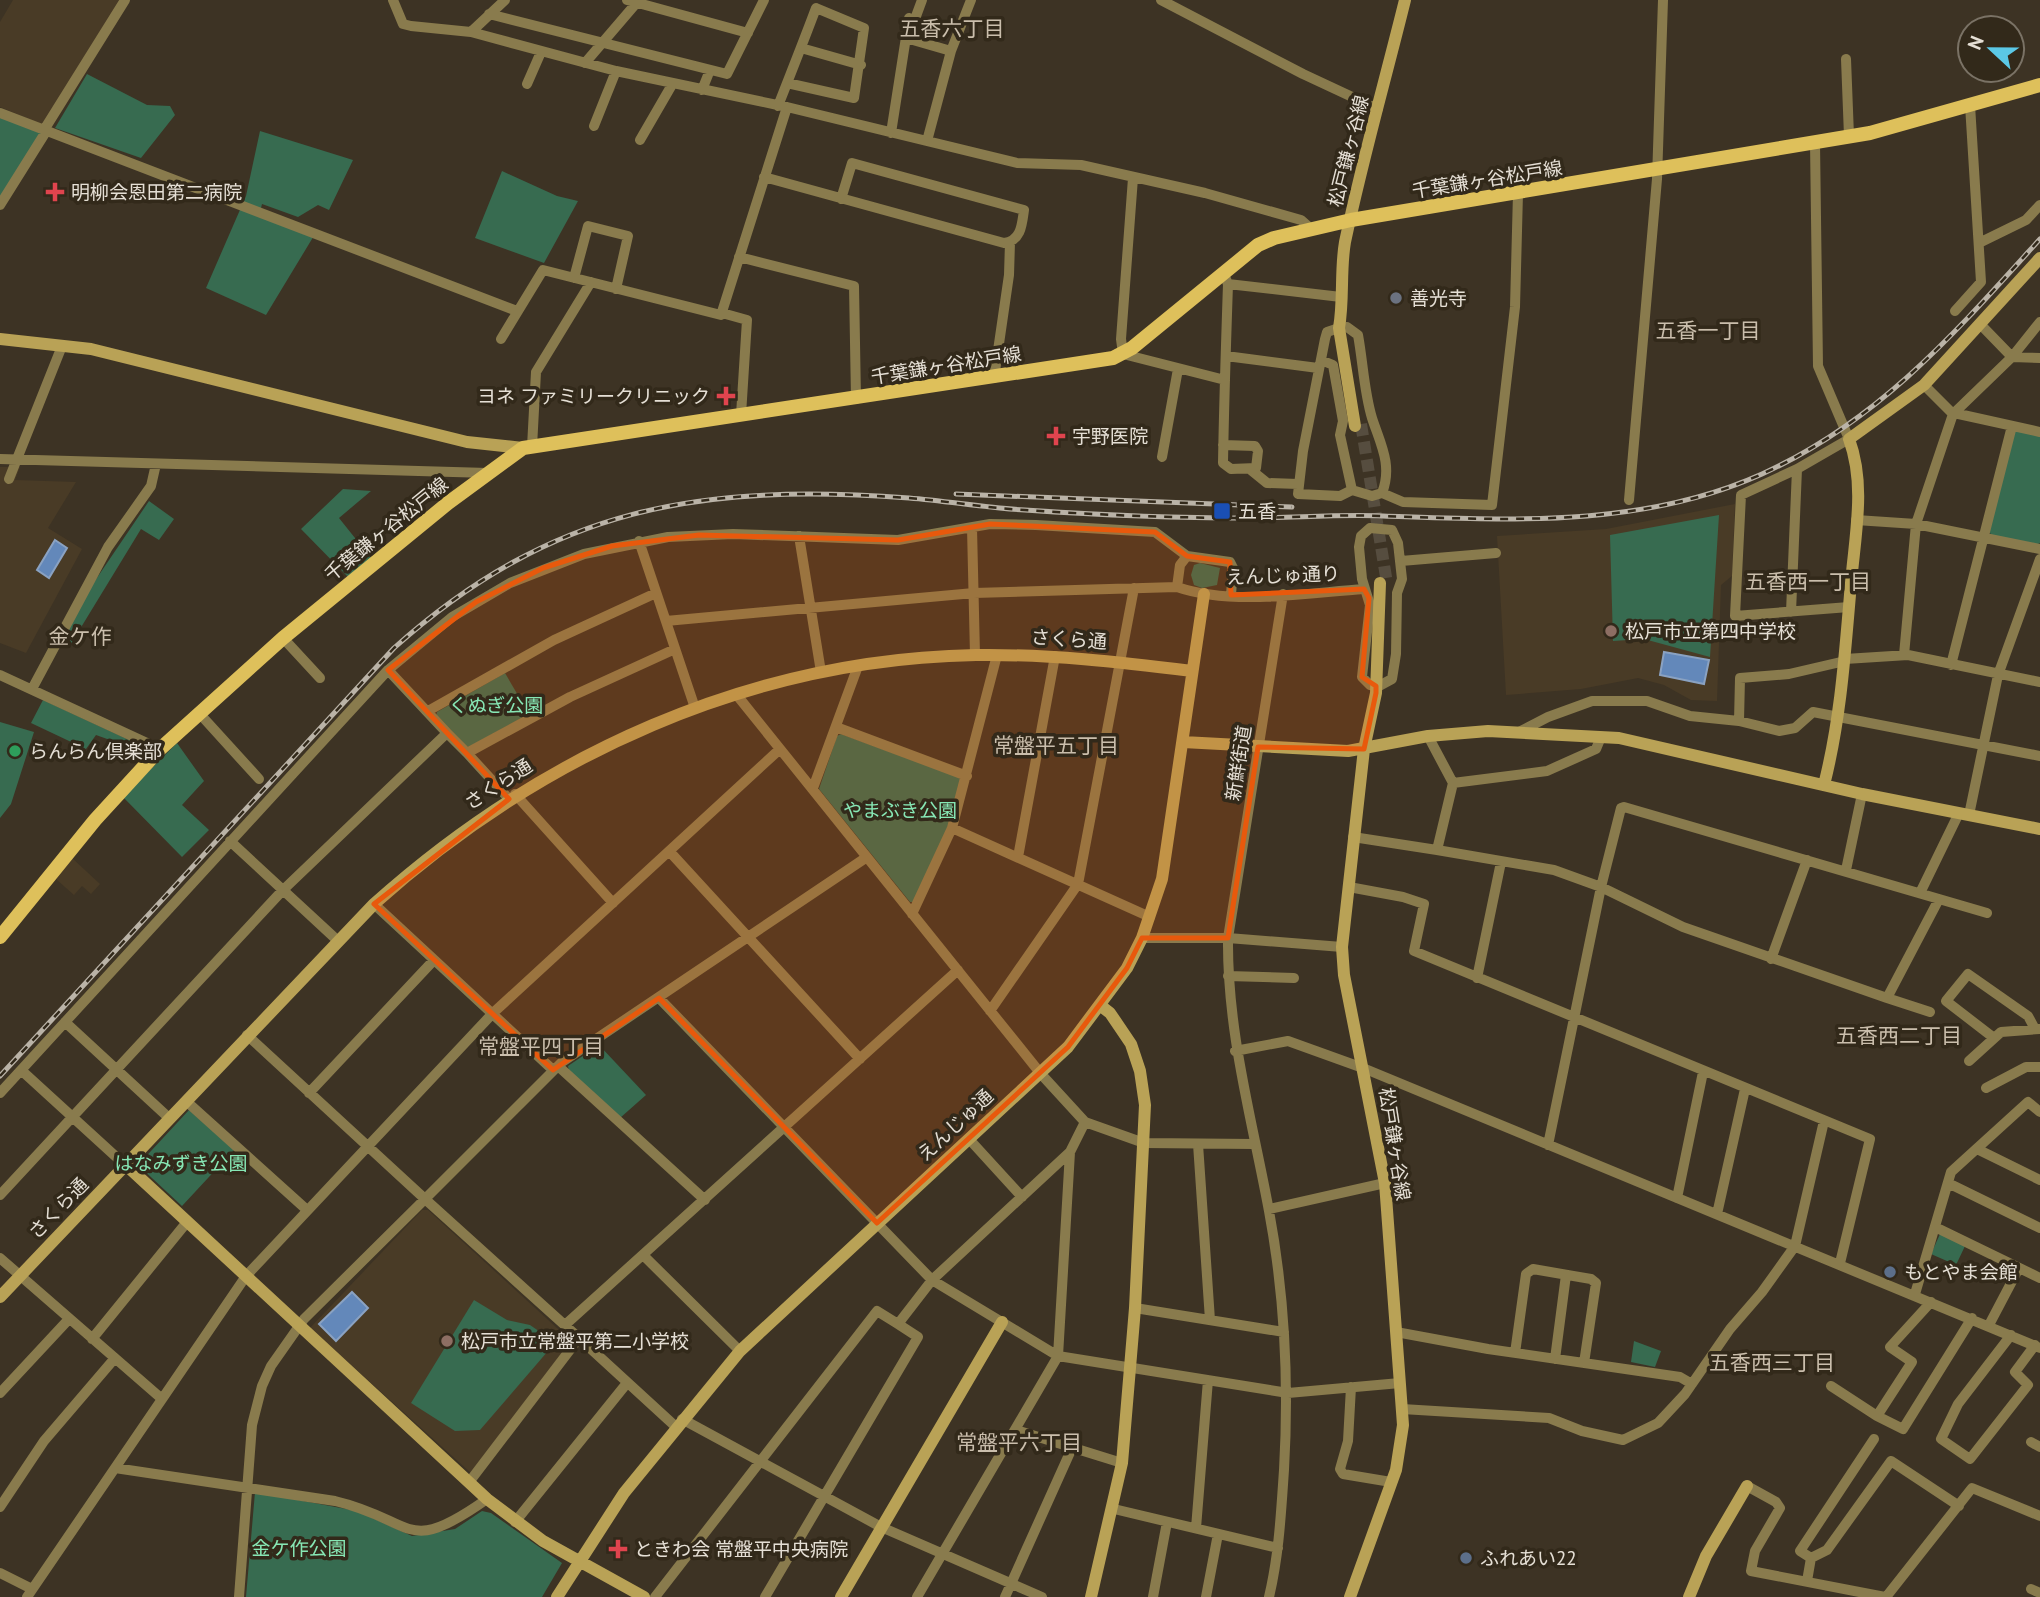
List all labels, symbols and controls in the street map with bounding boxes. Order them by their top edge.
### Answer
north arrow [1956,14,2026,84]
district label: 五香六丁目 [900,15,1005,42]
text: N [1962,32,1989,53]
street label: 松戸鎌ヶ谷線 [1323,93,1373,209]
street label: 千葉鎌ヶ谷松戸線 [1410,155,1564,203]
place label: 明柳会恩田第二病院 [71,180,242,204]
marker: 明柳会恩田第二病院 [45,182,65,202]
place label: 善光寺 [1410,286,1467,310]
marker: 善光寺 [1388,290,1404,306]
district label: 五香一丁目 [1656,317,1761,344]
street label: 千葉鎌ヶ谷松戸線 [869,341,1023,389]
place label: ヨネ ファミリークリニック [477,384,710,408]
marker: ヨネ ファミリークリニック [716,386,736,406]
place label: 宇野医院 [1072,424,1148,448]
marker: 宇野医院 [1046,426,1066,446]
street label: 千葉鎌ヶ谷松戸線 [319,472,453,586]
place label: 五香 [1238,499,1276,523]
marker: 五香 [1212,501,1232,521]
street label: えんじゅ通り [1226,561,1340,589]
district label: 五香西一丁目 [1745,568,1871,595]
place label: 松戸市立第四中学校 [1625,619,1796,643]
district label: 金ケ作 [49,623,112,650]
marker: 松戸市立第四中学校 [1603,623,1619,639]
street label: さくら通 [1030,624,1108,654]
park label: くぬぎ公園 [449,693,543,717]
street label: 新鮮街道 [1220,724,1256,802]
district label: 常盤平五丁目 [993,732,1119,759]
place label: らんらん倶楽部 [29,739,162,763]
marker: らんらん倶楽部 [7,743,23,759]
street label: さくら通 [460,753,536,815]
park label: やまぶき公園 [843,798,957,822]
district label: 五香西二丁目 [1836,1022,1962,1049]
district label: 常盤平四丁目 [478,1033,604,1060]
street label: えんじゅ通 [912,1084,998,1166]
street label: 松戸鎌ヶ谷線 [1374,1086,1416,1202]
park label: はなみずき公園 [114,1151,248,1175]
street label: さくら通 [23,1172,93,1244]
place label: もとやま会館 [1904,1260,2018,1284]
marker: もとやま会館 [1882,1264,1898,1280]
place label: 松戸市立常盤平第二小学校 [461,1329,689,1353]
marker: 松戸市立常盤平第二小学校 [439,1333,455,1349]
district label: 五香西三丁目 [1709,1349,1835,1376]
district label: 常盤平六丁目 [956,1429,1082,1456]
park label: 金ケ作公園 [251,1536,347,1560]
place label: ときわ会 常盤平中央病院 [634,1537,848,1561]
marker: ときわ会 常盤平中央病院 [608,1539,628,1559]
place label: ふれあい22 [1480,1546,1577,1570]
marker: ふれあい22 [1458,1550,1474,1566]

